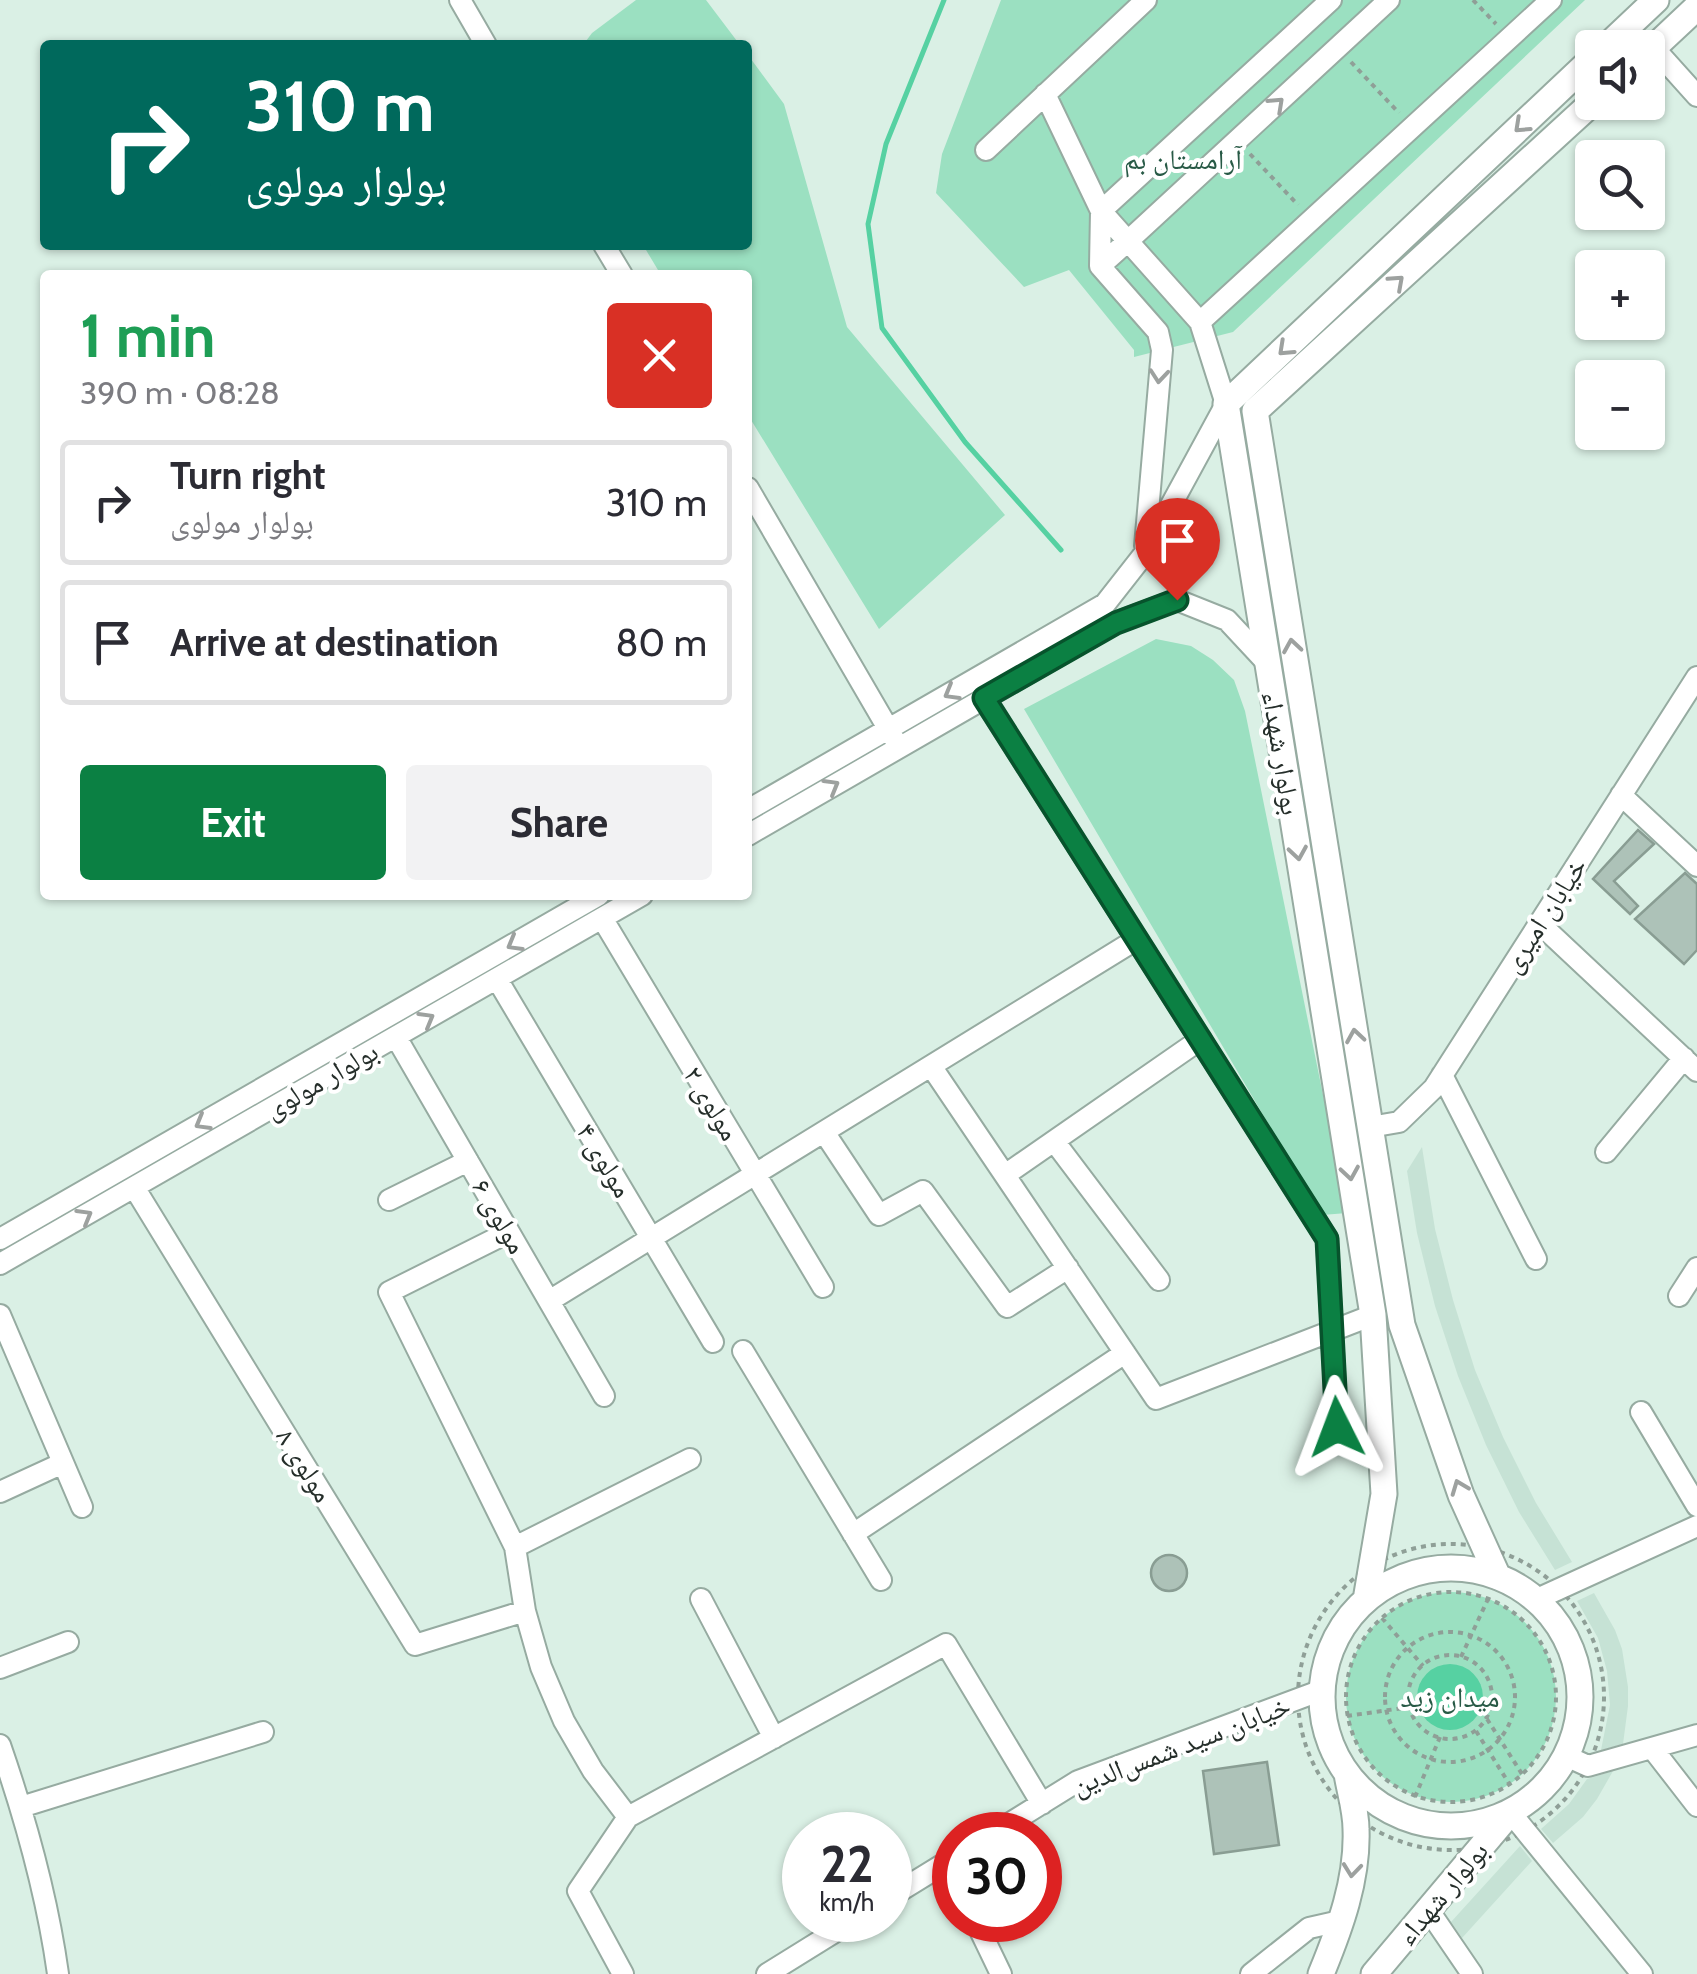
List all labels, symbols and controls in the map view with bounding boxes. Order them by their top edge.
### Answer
map controls [1575,30,1665,450]
button: sound [1575,30,1665,120]
text: 310 m [245,63,435,149]
icon: right [80,80,210,210]
one-way arrow [1265,98,1284,116]
one-way arrow [1515,114,1533,132]
button: search [1575,140,1665,230]
park label: آرامستان بم [1124,142,1243,178]
text: بولوار مولوی [245,154,447,208]
button: + [1575,250,1665,340]
one-way arrow [1385,275,1403,293]
text: 1 min [80,299,215,372]
button: close [607,303,712,408]
one-way arrow [1278,337,1296,355]
button: − [1575,360,1665,450]
one-way arrow [1149,368,1171,384]
text: 390 m · 08:28 [80,373,280,412]
text: Turn right [170,452,326,499]
icon: right [85,475,140,530]
text: 310 m [606,479,707,526]
pin [1135,498,1220,601]
text: بولوار مولوی [170,502,314,541]
icon: arrive [1150,513,1205,568]
icon: arrive [85,615,140,670]
text: Arrive at destination [170,619,499,666]
text: 80 m [616,619,707,666]
one-way arrow [1283,638,1304,654]
one-way arrow [944,681,962,700]
street label: بولوار شهداء [1255,689,1309,817]
button: Exit [80,765,386,880]
button: Share [406,765,712,880]
one-way arrow [821,779,839,798]
one-way arrow [1287,844,1308,861]
street label: خیابان امیری [1494,851,1594,979]
one-way arrow [507,931,525,951]
one-way arrow [416,1011,434,1031]
one-way arrow [1346,1028,1367,1044]
street label: بولوار مولوی [258,1034,384,1126]
street label: مولوی ۲ [677,1059,747,1147]
one-way arrow [195,1111,213,1130]
street label: مولوی ۴ [570,1116,640,1204]
one-way arrow [1339,1165,1360,1182]
street label: مولوی ۶ [465,1172,535,1260]
one-way arrow [74,1208,92,1228]
position arrow [1285,1375,1389,1479]
street label: مولوی ۸ [269,1422,341,1508]
one-way arrow [1450,1480,1471,1497]
park label: میدان زید [1400,1680,1500,1714]
street label: خیابان سید شمس‌الدین [1067,1688,1295,1803]
speed limit sign: 30 [932,1812,1062,1942]
text: 22 [821,1834,873,1895]
street label: بولوار شهداء [1389,1834,1495,1952]
one-way arrow [1342,1863,1363,1879]
text: km/h [820,1887,874,1917]

